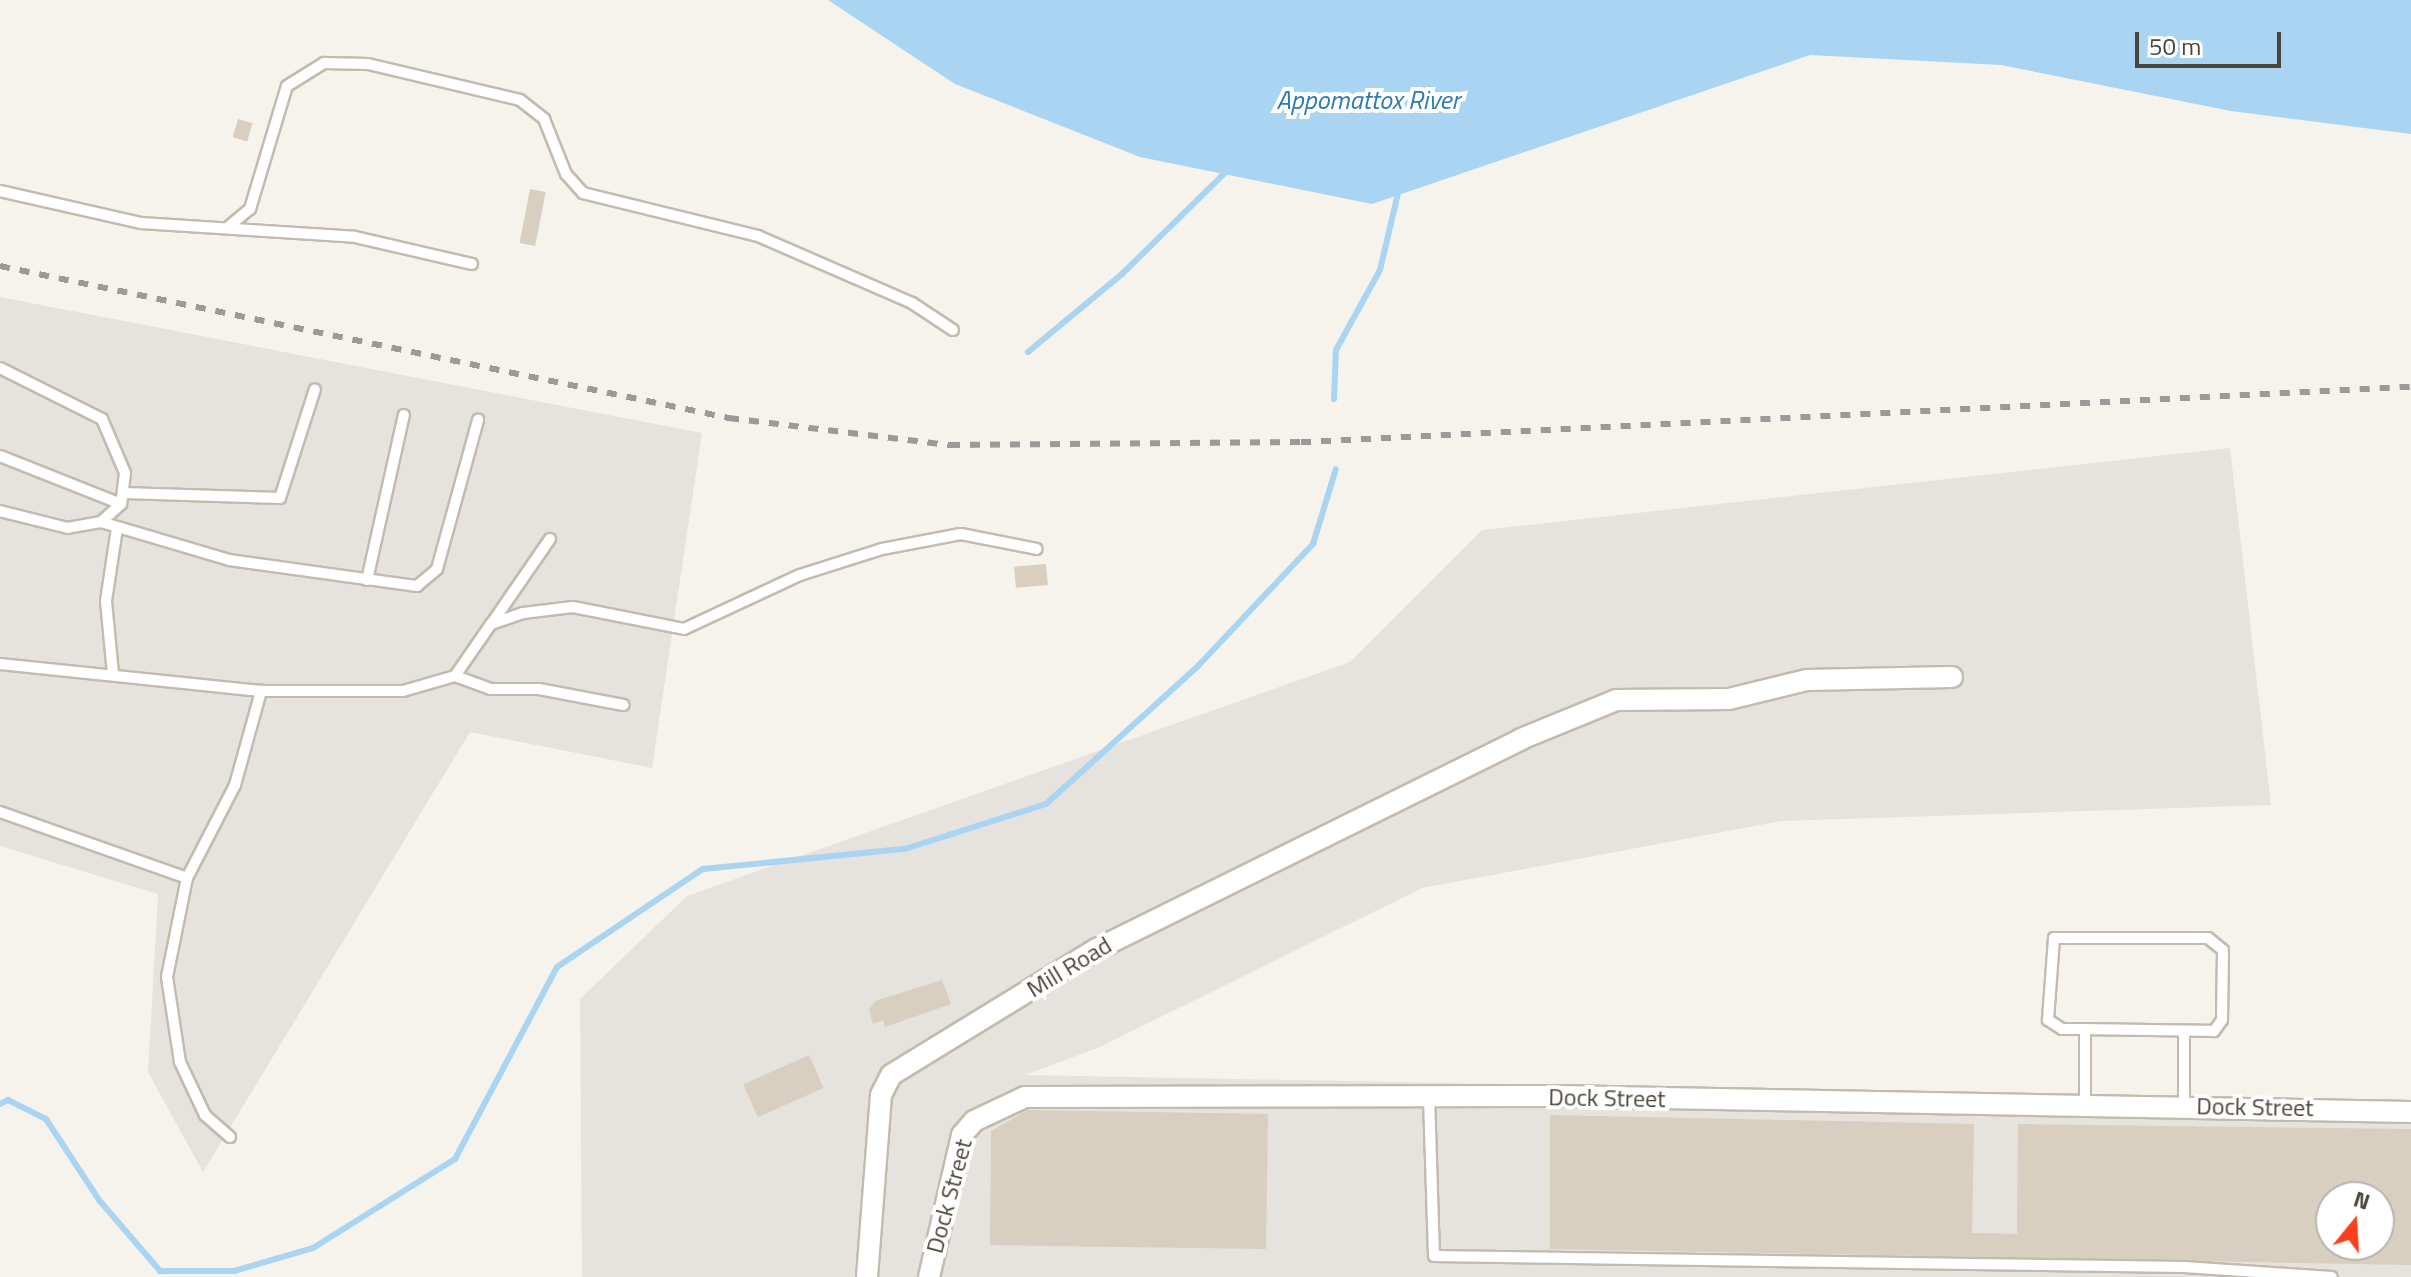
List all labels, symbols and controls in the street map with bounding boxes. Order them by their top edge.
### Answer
scale bar [2139,16,2285,66]
text: 50 m [2149,28,2201,64]
water label: Appomattox River [1276,84,1460,116]
street label: Mill Road [1021,931,1117,1003]
street label: Dock Street [1548,1083,1666,1113]
street label: Dock Street [2196,1092,2314,1122]
street label: Dock Street [920,1136,978,1256]
north arrow [2315,1181,2395,1261]
text: N [2349,1182,2374,1219]

